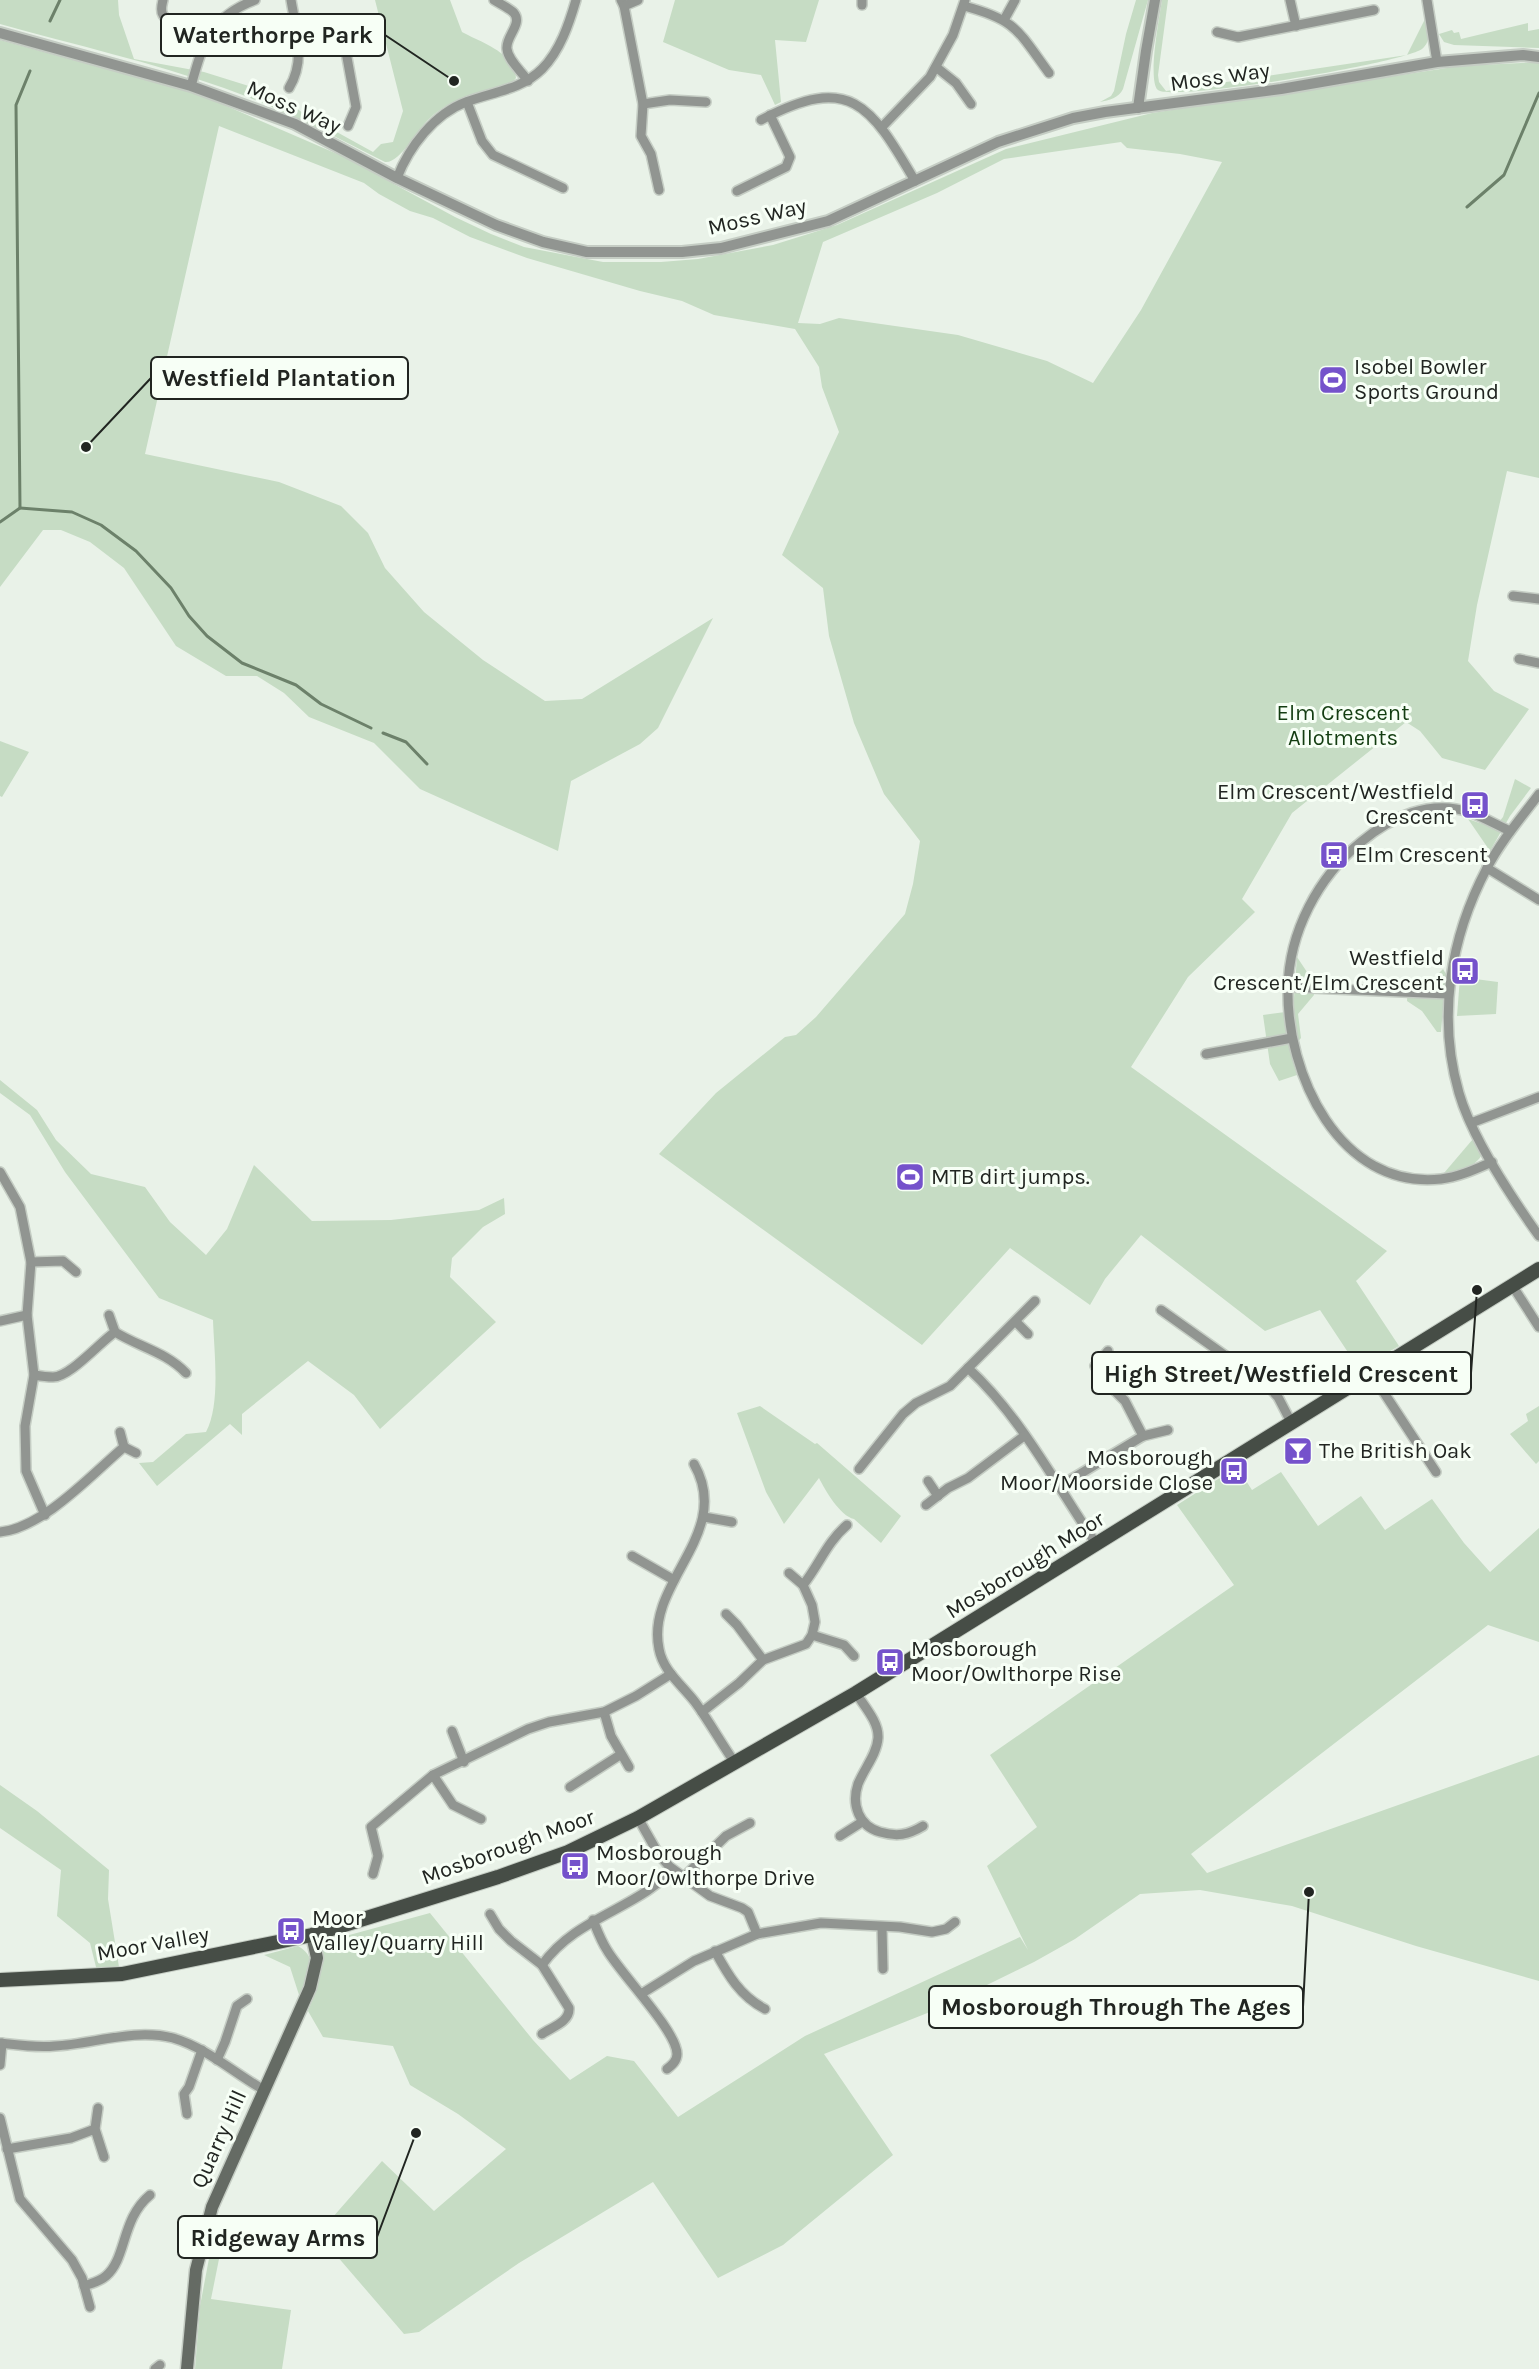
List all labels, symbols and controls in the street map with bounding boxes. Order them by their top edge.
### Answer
callout: Waterthorpe Park [161,14,385,56]
text: Waterthorpe Park [173,21,373,49]
street label: Moss Way [1169,57,1271,97]
street label: Moss Way [243,75,345,139]
street label: Moss Way [705,193,809,241]
place label: Isobel Bowler Sports Ground [1354,354,1499,405]
callout: Westfield Plantation [151,357,408,399]
text: Westfield Plantation [162,364,396,392]
sports icon: Isobel Bowler Sports Ground [1317,364,1349,396]
park label: Elm Crescent Allotments [1277,700,1409,751]
place label: Elm Crescent/Westfield Crescent [1217,779,1454,830]
bus stop icon: Elm Crescent/Westfield Crescent [1459,789,1491,821]
bus stop icon: Elm Crescent [1318,839,1350,871]
place label: Elm Crescent [1355,842,1488,868]
place label: Westfield Crescent/Elm Crescent [1213,945,1444,996]
bus stop icon: Westfield Crescent/Elm Crescent [1449,955,1481,987]
sports icon: MTB dirt jumps. [894,1161,926,1193]
place label: MTB dirt jumps. [931,1164,1090,1190]
callout: High Street/Westfield Crescent [1092,1352,1471,1394]
text: High Street/Westfield Crescent [1104,1360,1458,1388]
bar icon: The British Oak [1282,1435,1314,1467]
place label: The British Oak [1319,1438,1472,1464]
place label: Mosborough Moor/Moorside Close [1000,1445,1213,1496]
bus stop icon: Mosborough Moor/Moorside Close [1218,1455,1250,1487]
street label: Mosborough Moor [941,1506,1109,1624]
place label: Mosborough Moor/Owlthorpe Rise [911,1636,1121,1687]
bus stop icon: Mosborough Moor/Owlthorpe Rise [874,1646,906,1678]
street label: Mosborough Moor [418,1804,598,1890]
place label: Mosborough Moor/Owlthorpe Drive [596,1840,815,1891]
bus stop icon: Mosborough Moor/Owlthorpe Drive [559,1850,591,1882]
place label: Moor Valley/Quarry Hill [312,1905,484,1956]
bus stop icon: Moor Valley/Quarry Hill [275,1915,307,1947]
street label: Moor Valley [95,1921,211,1967]
callout: Mosborough Through The Ages [929,1986,1303,2028]
text: Mosborough Through The Ages [941,1993,1291,2021]
street label: Quarry Hill [186,2086,252,2192]
callout: Ridgeway Arms [178,2216,377,2258]
text: Ridgeway Arms [191,2224,366,2252]

